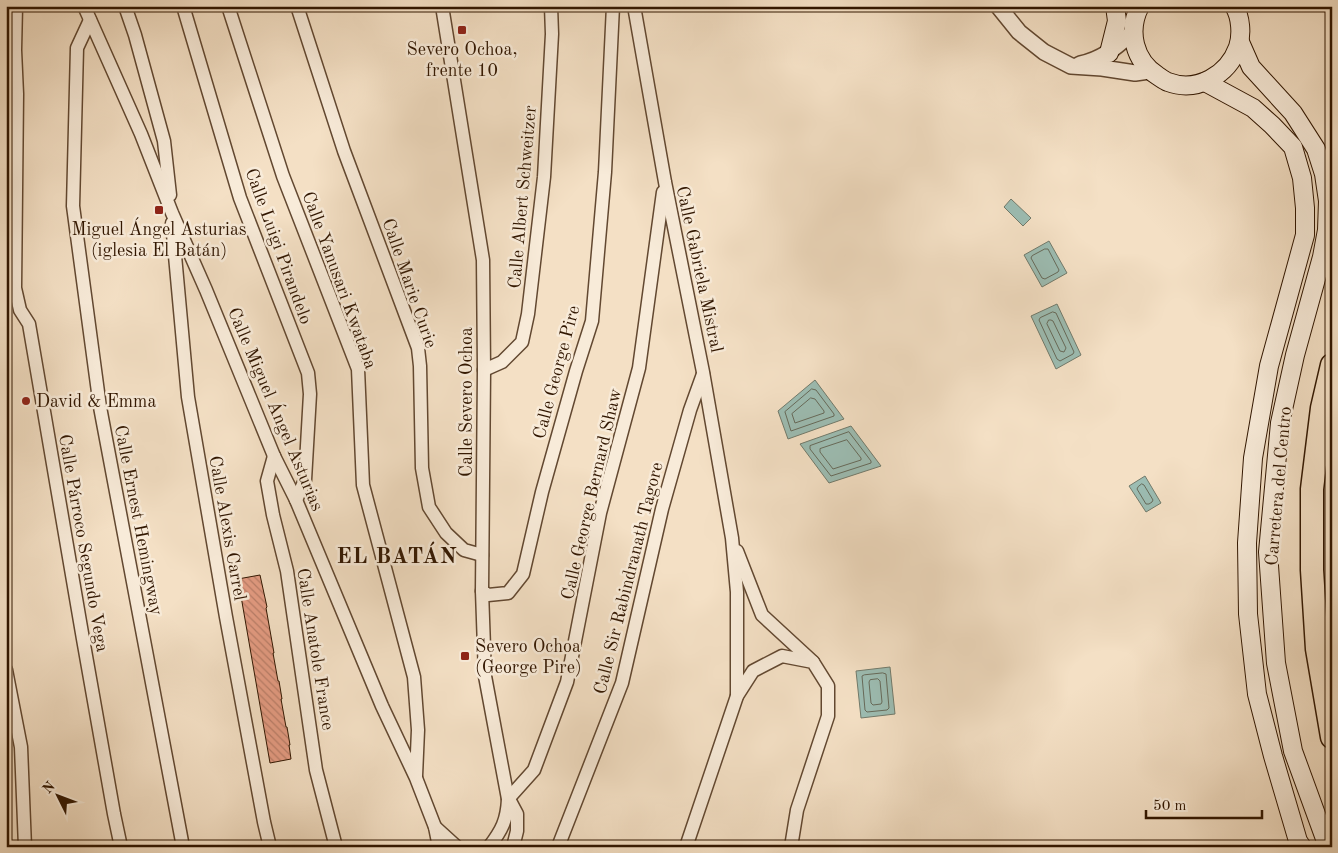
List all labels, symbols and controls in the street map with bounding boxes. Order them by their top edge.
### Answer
marker: Severo Ochoa, frente 10 [456,24,468,36]
place label: Severo Ochoa, frente 10 [407,41,517,80]
street label: Calle Albert Schweitzer [506,104,540,289]
street label: Calle Luigi Pirandelo [241,166,315,327]
street label: Calle Gabriela Mistral [673,184,725,354]
street label: Calle Yanusari Kwataba [299,189,380,372]
marker: Miguel Ángel Asturias (iglesia El Batán) [153,204,165,216]
street label: Calle Marie Curie [378,216,440,350]
place label: Miguel Ángel Asturias (iglesia El Batán) [71,217,247,260]
street label: Calle Miguel Ángel Asturias [224,303,330,514]
street label: Calle George Pire [530,304,583,441]
street label: Calle Severo Ochoa [458,327,476,477]
street label: Calle George Bernard Shaw [559,387,625,602]
place label: David & Emma [36,393,156,411]
marker: David & Emma [20,395,32,407]
street label: Carretera del Centro [1263,405,1295,567]
street label: Calle Ernest Hemingway [111,423,165,617]
street label: Calle Párroco Segundo Vega [55,433,111,654]
street label: Calle Alexis Carrel [205,454,249,602]
street label: Calle Sir Rabindranath Tagore [591,460,667,696]
district label: EL BATÁN [336,541,458,568]
street label: Calle Anatole France [293,567,337,732]
place label: Severo Ochoa (George Pire) [475,638,582,677]
marker: Severo Ochoa (George Pire) [459,650,471,662]
north arrow [32,770,82,820]
text: N [40,779,58,797]
scale bar [1146,788,1262,820]
text: 50 m [1153,799,1187,814]

